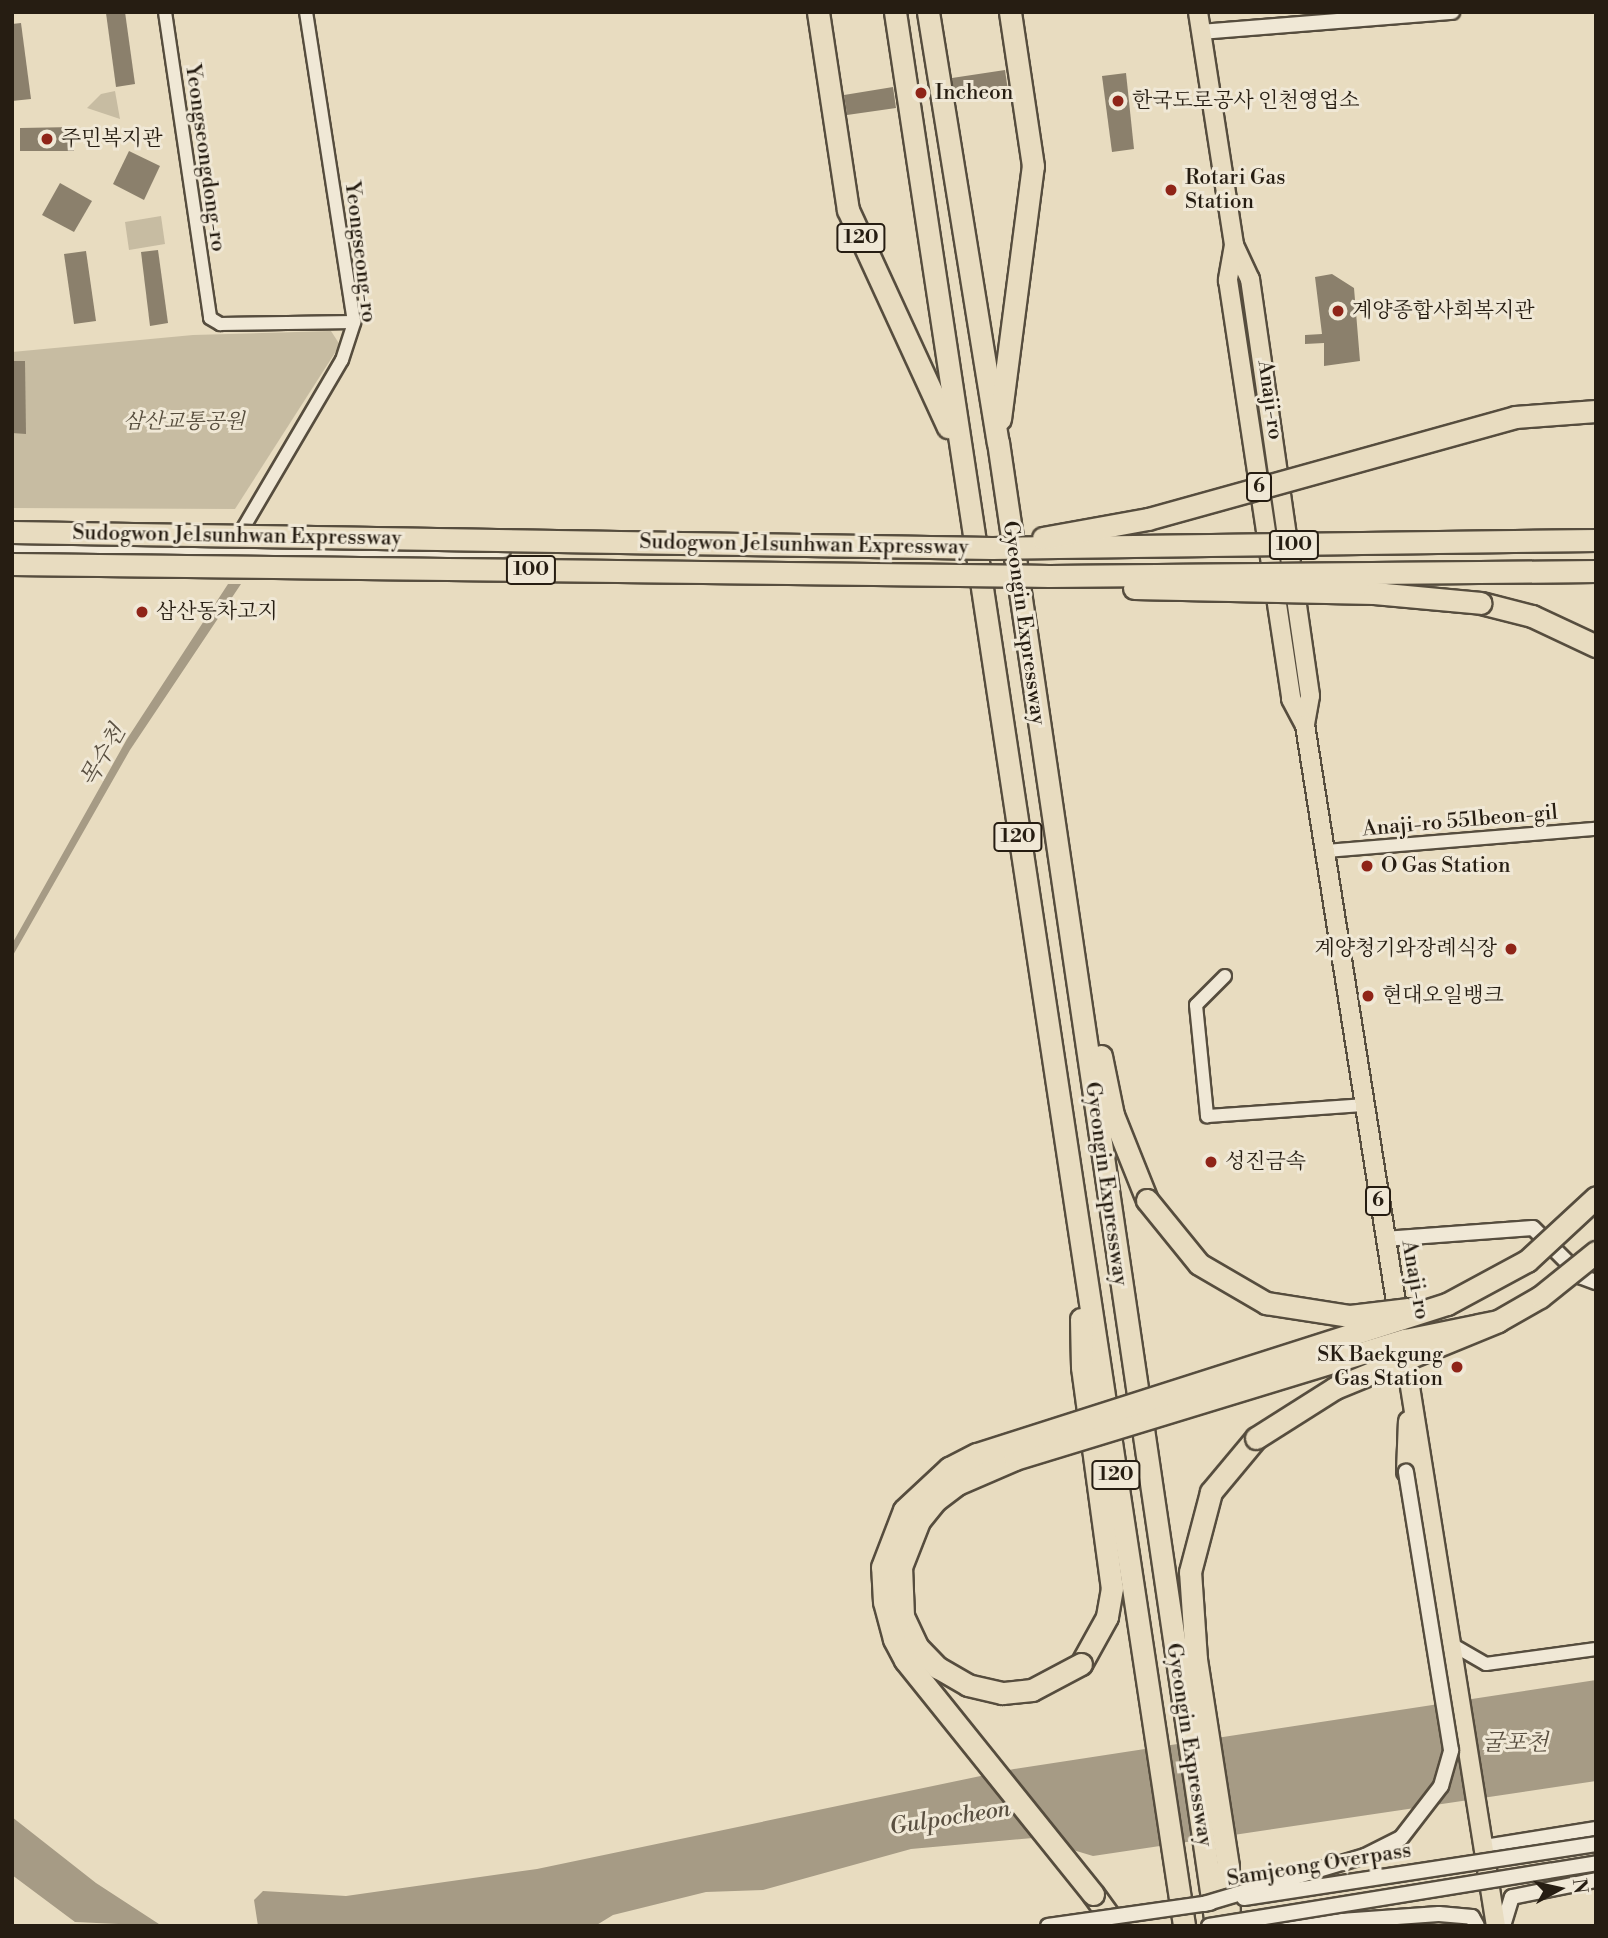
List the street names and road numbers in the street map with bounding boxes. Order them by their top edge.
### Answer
street label: Yeongseongdong-ro [179,63,231,253]
street label: Yeongseong-ro [339,180,381,324]
road number: 120 [835,222,887,254]
street label: Anaji-ro [1252,359,1288,441]
road number: 6 [1245,472,1273,502]
street label: Gyeongin Expressway [997,519,1051,727]
street label: Sudogwon Je1sunhwan Expressway [72,521,402,551]
street label: Sudogwon Je1sunhwan Expressway [639,530,969,560]
road number: 100 [1268,530,1320,560]
road number: 100 [505,554,557,586]
street label: Anaji-ro 551beon-gil [1361,800,1559,842]
road number: 120 [992,822,1044,852]
street label: Gyeongin Expressway [1079,1080,1133,1288]
road number: 6 [1364,1186,1392,1217]
street label: Anaji-ro [1396,1238,1434,1322]
road number: 120 [1090,1460,1142,1490]
street label: Gyeongin Expressway [1160,1641,1218,1849]
street label: Samjeong Overpass [1225,1838,1413,1892]

